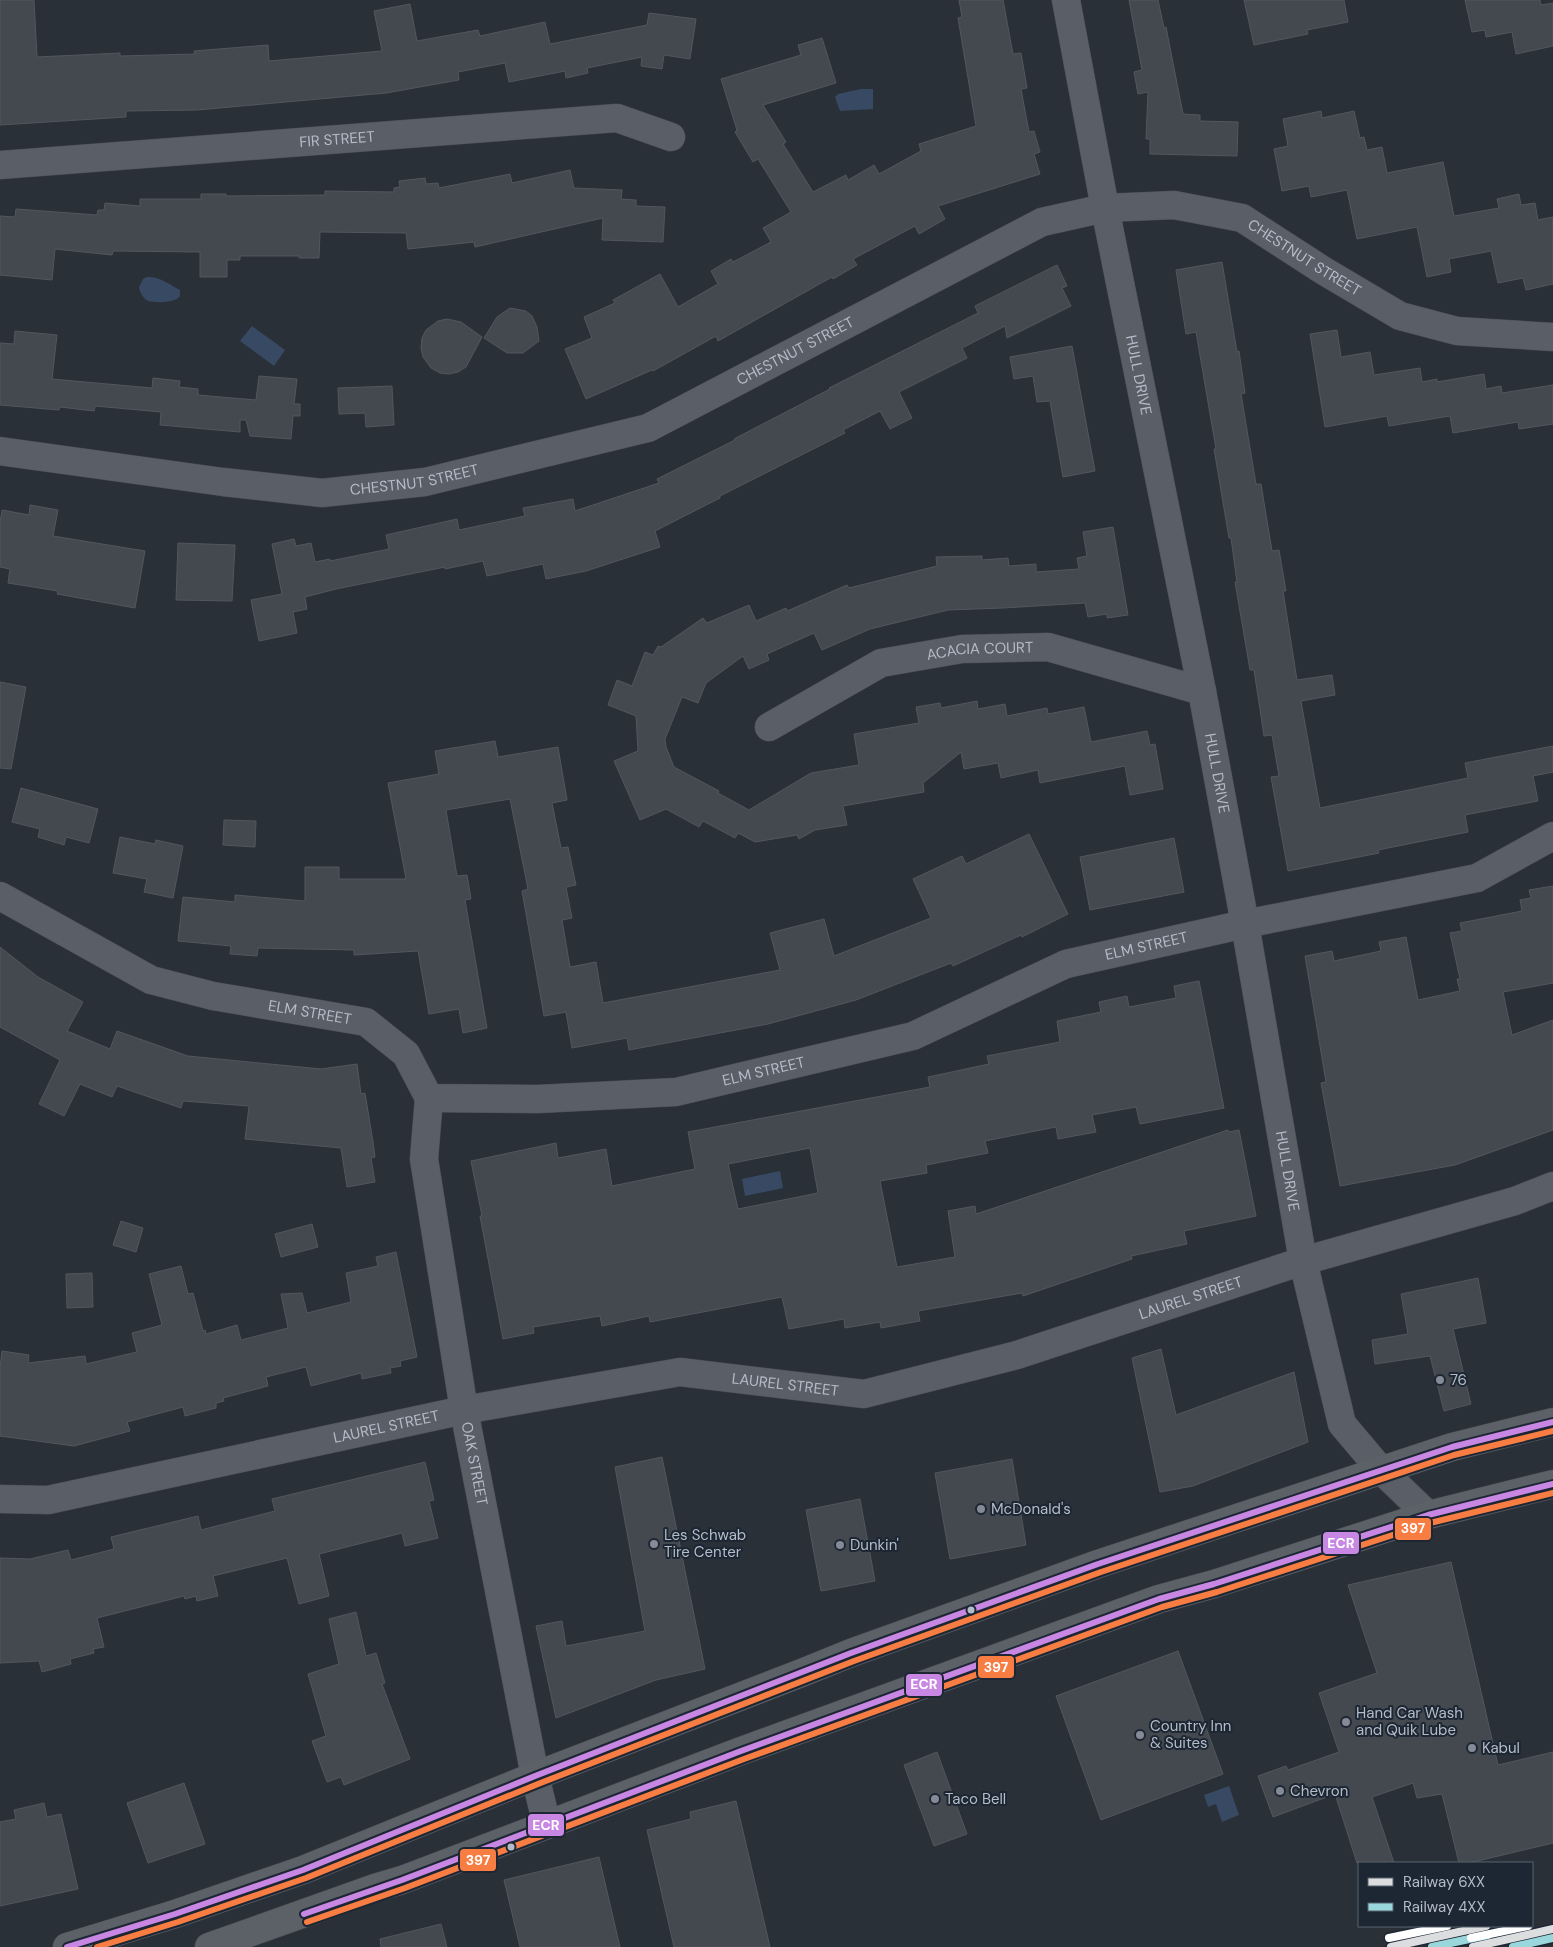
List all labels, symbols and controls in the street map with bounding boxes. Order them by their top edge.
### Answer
street label: FIR STREET [299,126,376,152]
street label: CHESTNUT STREET [1244,214,1365,301]
street label: CHESTNUT STREET [733,312,858,390]
street label: HULL DRIVE [1121,333,1156,417]
street label: CHESTNUT STREET [349,459,481,500]
street label: ACACIA COURT [925,637,1034,665]
street label: HULL DRIVE [1200,732,1234,815]
street label: ELM STREET [1103,927,1190,965]
street label: ELM STREET [267,996,353,1029]
street label: ELM STREET [720,1052,807,1091]
street label: HULL DRIVE [1271,1129,1304,1213]
street label: LAUREL STREET [1136,1272,1245,1324]
street label: LAUREL STREET [731,1368,840,1401]
place label: 76 [1450,1370,1467,1390]
marker: 76 [1434,1374,1446,1386]
street label: LAUREL STREET [331,1406,441,1448]
street label: OAK STREET [457,1420,492,1507]
place label: McDonald's [991,1499,1071,1519]
marker: McDonald's [975,1503,987,1515]
line badge: 397 [1394,1517,1432,1541]
text: 397 [1401,1519,1426,1537]
place label: Les Schwab Tire Center [664,1525,746,1562]
line badge: ECR [1322,1531,1360,1555]
text: ECR [1327,1534,1355,1552]
place label: Dunkin' [850,1535,899,1555]
marker: Les Schwab Tire Center [648,1538,660,1550]
marker: Dunkin' [834,1539,846,1551]
unlabelled marker [966,1605,976,1615]
line badge: 397 [977,1655,1015,1679]
text: 397 [984,1658,1009,1676]
line badge: ECR [905,1673,943,1697]
text: ECR [910,1675,938,1693]
place label: Hand Car Wash and Quik Lube [1356,1703,1463,1740]
place label: Country Inn & Suites [1150,1716,1231,1753]
marker: Hand Car Wash and Quik Lube [1340,1716,1352,1728]
marker: Country Inn & Suites [1134,1729,1146,1741]
place label: Kabul [1482,1738,1520,1758]
marker: Kabul [1466,1742,1478,1754]
place label: Chevron [1290,1781,1348,1801]
marker: Chevron [1274,1785,1286,1797]
place label: Taco Bell [945,1789,1006,1809]
marker: Taco Bell [929,1793,941,1805]
line badge: ECR [527,1813,565,1837]
text: ECR [532,1816,560,1834]
unlabelled marker [506,1842,516,1852]
line badge: 397 [459,1848,497,1872]
text: 397 [466,1851,491,1869]
legend [1358,1862,1533,1927]
text: Railway 6XX [1403,1872,1485,1892]
text: Railway 4XX [1403,1897,1485,1917]

